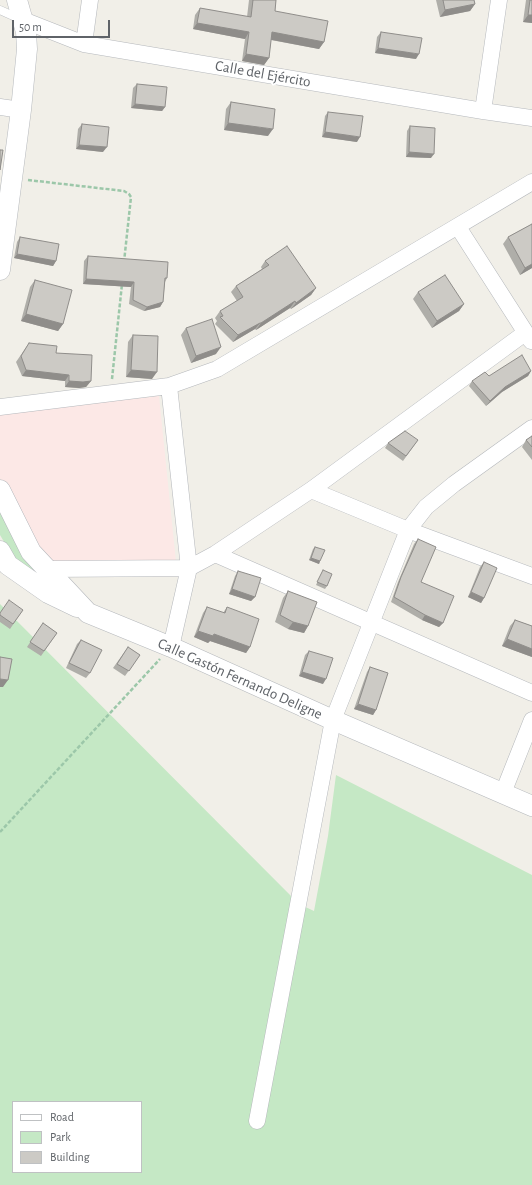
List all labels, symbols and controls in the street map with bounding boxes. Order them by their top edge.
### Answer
scale bar [14,12,112,38]
text: 50 m [19,21,42,33]
street label: Calle del Ejército [214,57,312,91]
street label: Calle Gastón Fernando Deligne [155,635,325,723]
legend [12,1101,142,1173]
text: Road [50,1111,74,1123]
text: Park [50,1131,71,1143]
text: Building [50,1151,90,1163]

